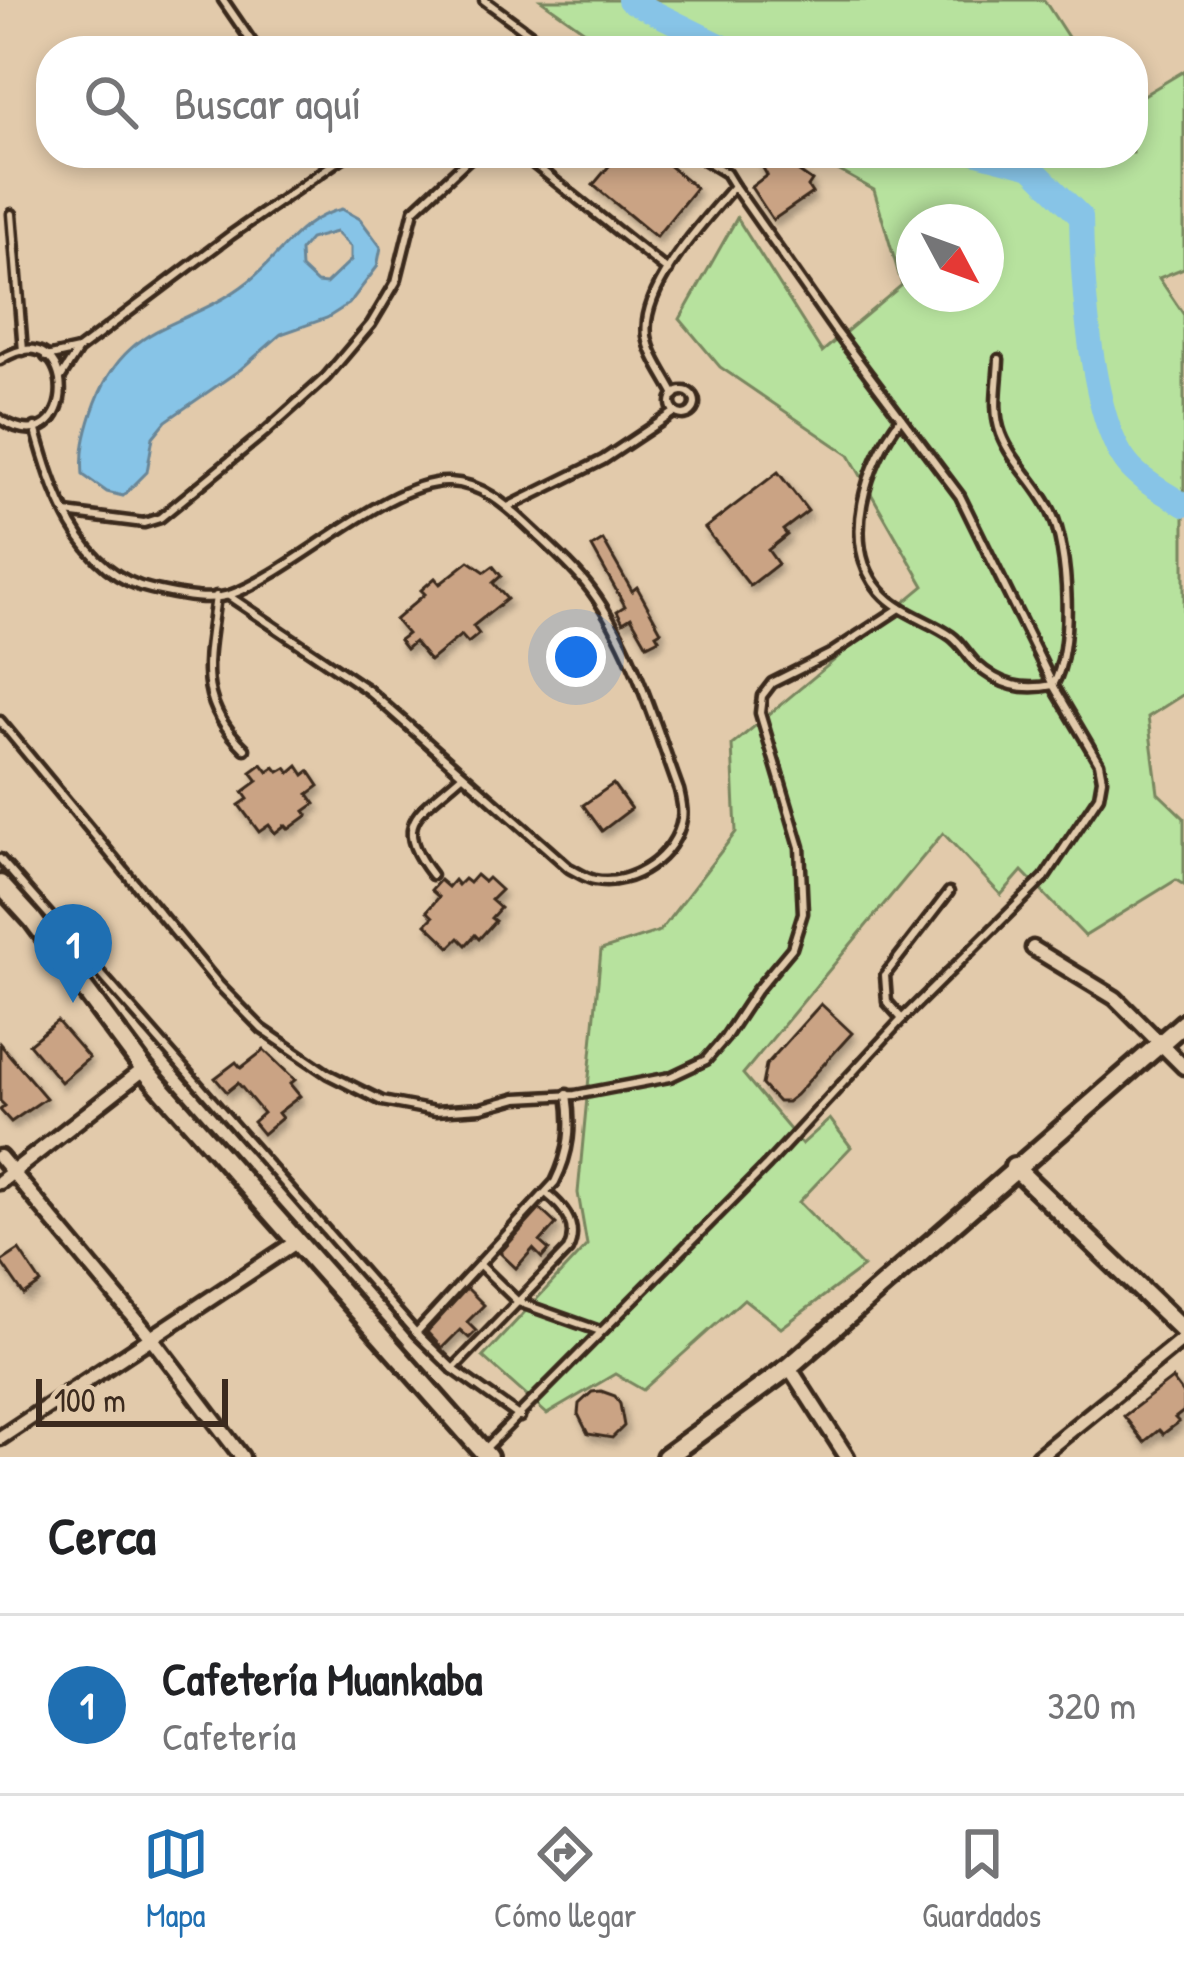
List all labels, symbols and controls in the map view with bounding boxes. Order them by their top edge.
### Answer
search box [36,36,1148,168]
icon: search [78,69,144,135]
text: Buscar aquí [174,72,361,133]
north arrow [896,204,1004,312]
your location [546,627,606,687]
pin: 1 [34,904,112,1003]
scale bar [36,1373,228,1426]
text: 100 m [54,1378,126,1422]
text: Cerca [48,1501,156,1570]
text: Cafetería Muankaba [162,1648,482,1709]
text: 1 [80,1678,94,1731]
text: 320 m [1047,1678,1136,1731]
text: Cafetería [162,1709,296,1762]
tab: Mapa [143,1821,209,1937]
tab: Cómo llegar [494,1821,637,1937]
tab: Guardados [922,1821,1041,1937]

